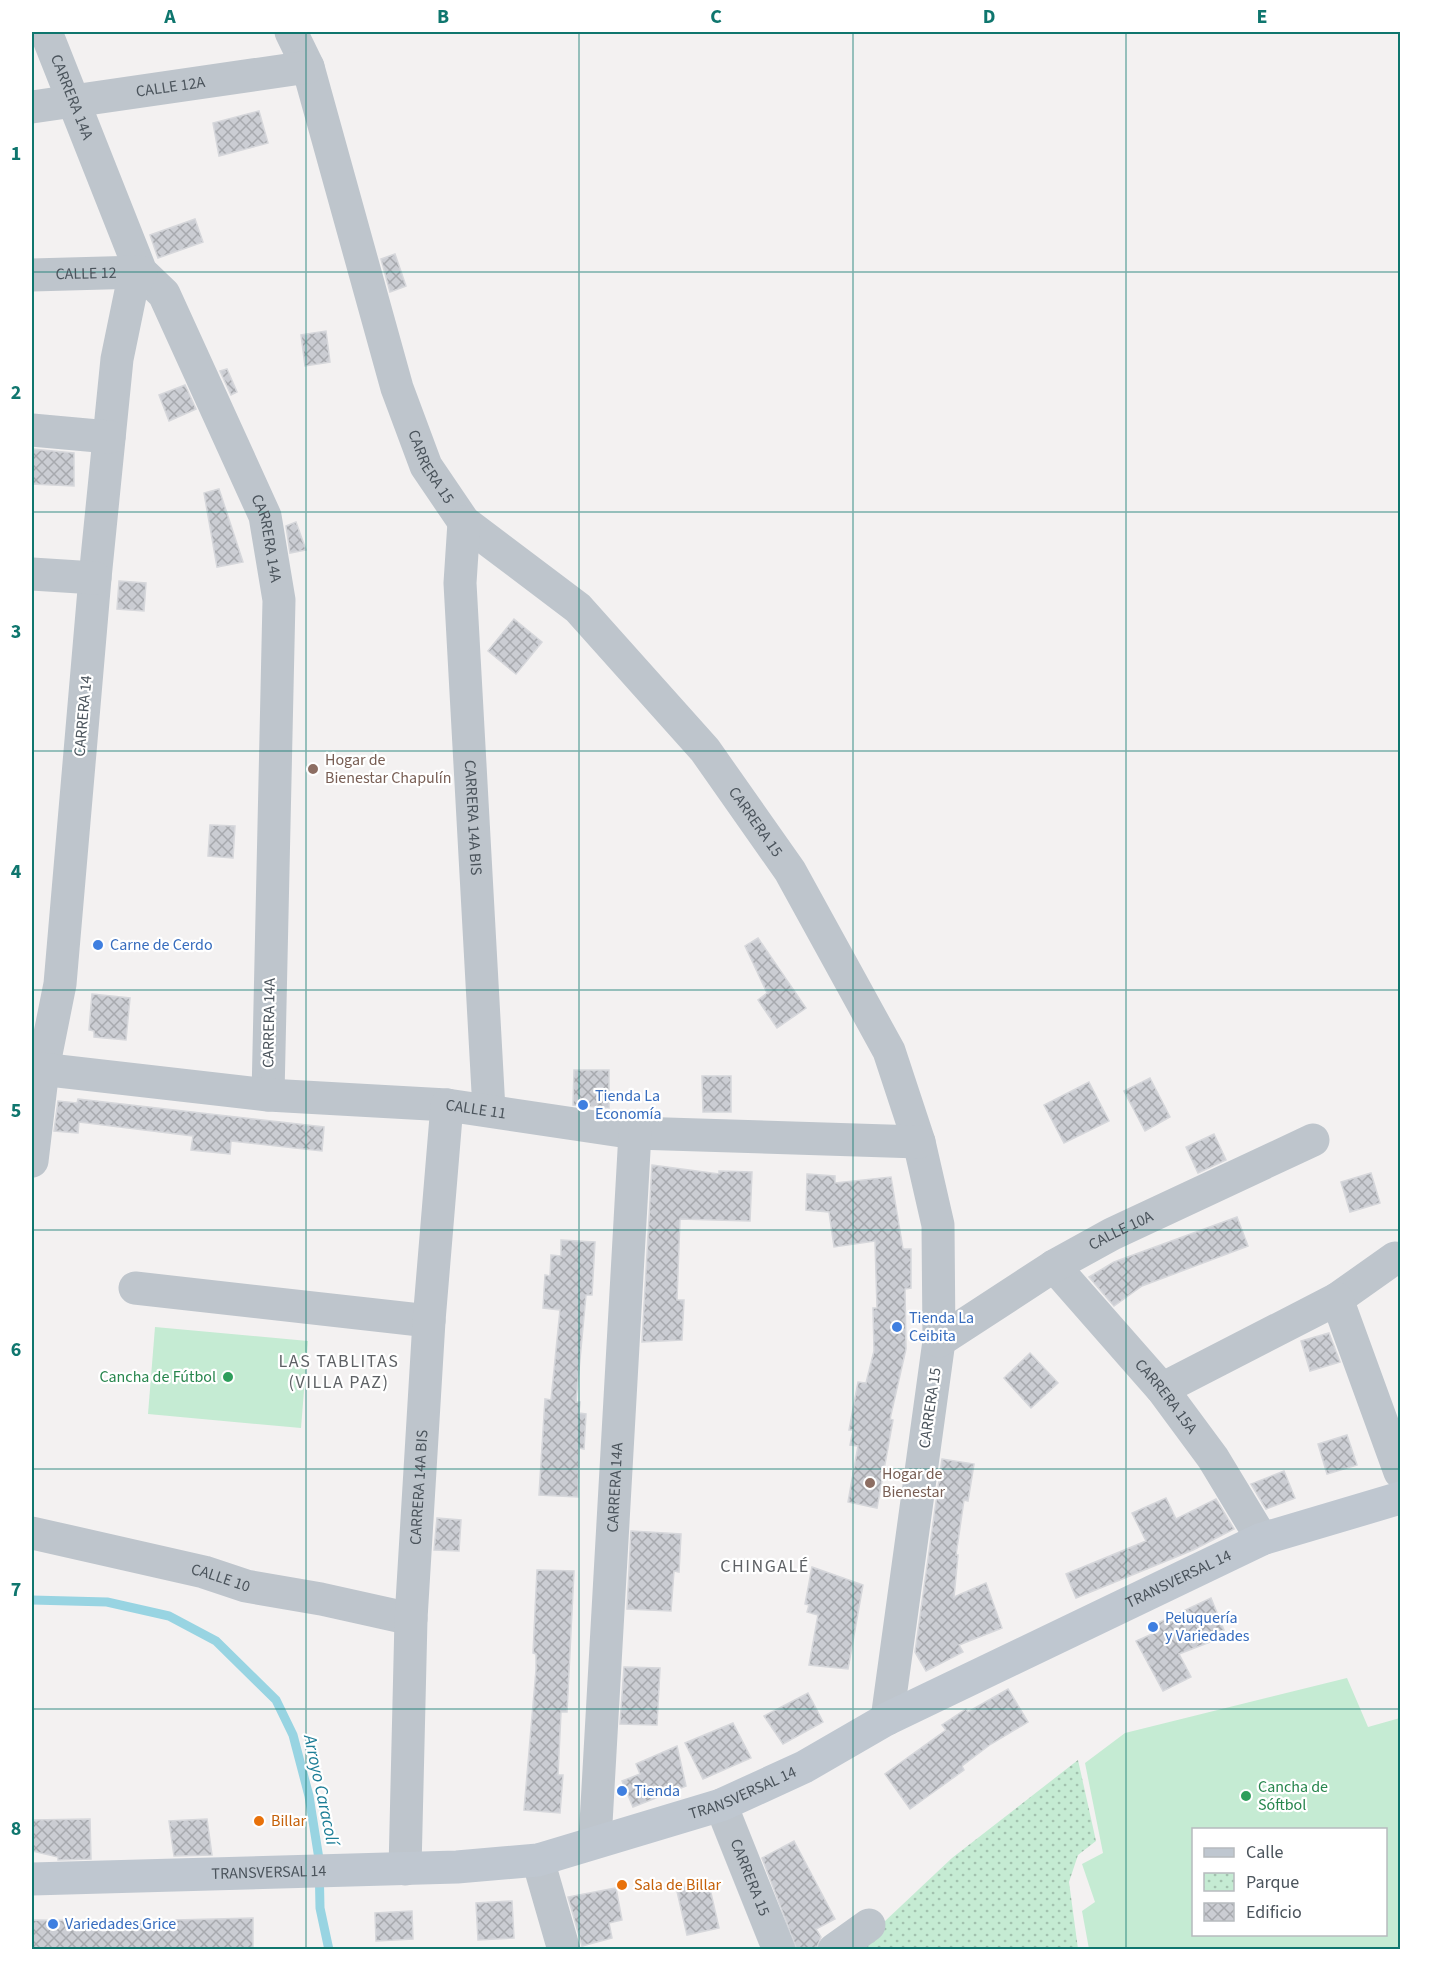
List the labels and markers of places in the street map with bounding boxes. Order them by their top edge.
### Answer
place label: Hogar de Bienestar Chapulín [325,749,452,789]
marker: Hogar de Bienestar Chapulín [306,762,320,776]
place label: Carne de Cerdo [110,934,213,956]
marker: Carne de Cerdo [91,938,105,952]
place label: Tienda La Economía [595,1085,662,1125]
marker: Tienda La Economía [576,1098,590,1112]
place label: Tienda La Ceibita [909,1307,974,1347]
marker: Tienda La Ceibita [890,1320,904,1334]
place label: Cancha de Fútbol [99,1366,216,1388]
marker: Cancha de Fútbol [221,1370,235,1384]
place label: Hogar de Bienestar [882,1463,945,1503]
marker: Hogar de Bienestar [863,1476,877,1490]
place label: Peluquería y Variedades [1165,1607,1250,1647]
marker: Peluquería y Variedades [1146,1620,1160,1634]
place label: Cancha de Sóftbol [1258,1776,1328,1816]
place label: Tienda [634,1780,680,1802]
marker: Tienda [615,1784,629,1798]
marker: Cancha de Sóftbol [1239,1789,1253,1803]
place label: Billar [271,1810,307,1832]
marker: Billar [252,1814,266,1828]
place label: Sala de Billar [634,1874,722,1896]
marker: Sala de Billar [615,1878,629,1892]
place label: Variedades Grice [65,1913,176,1935]
marker: Variedades Grice [46,1917,60,1931]

